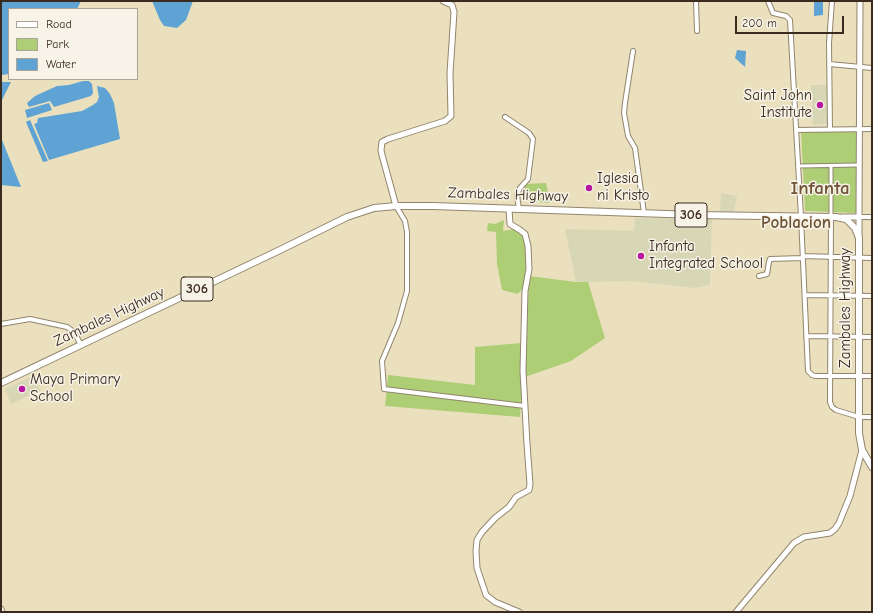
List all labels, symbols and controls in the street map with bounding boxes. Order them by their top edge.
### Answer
legend [8,8,138,80]
scale bar [737,8,846,34]
text: 200 m [742,16,777,30]
text: Road [46,17,72,31]
text: Park [46,37,69,51]
text: Water [46,57,76,71]
place label: Saint John Institute [744,87,812,122]
marker: Saint John Institute [815,100,825,110]
place label: Iglesia ni Kristo [597,170,649,205]
district label: Infanta [790,178,850,200]
marker: Iglesia ni Kristo [584,183,594,193]
street label: Zambales Highway [448,184,568,206]
road number: 306 [675,203,707,227]
district label: Poblacion [761,213,831,233]
place label: Infanta Integrated School [649,238,763,273]
street label: Zambales Highway [837,248,855,368]
marker: Infanta Integrated School [636,251,646,261]
road number: 306 [181,277,213,301]
street label: Zambales Highway [51,283,167,351]
place label: Maya Primary School [30,371,120,406]
marker: Maya Primary School [17,384,27,394]

